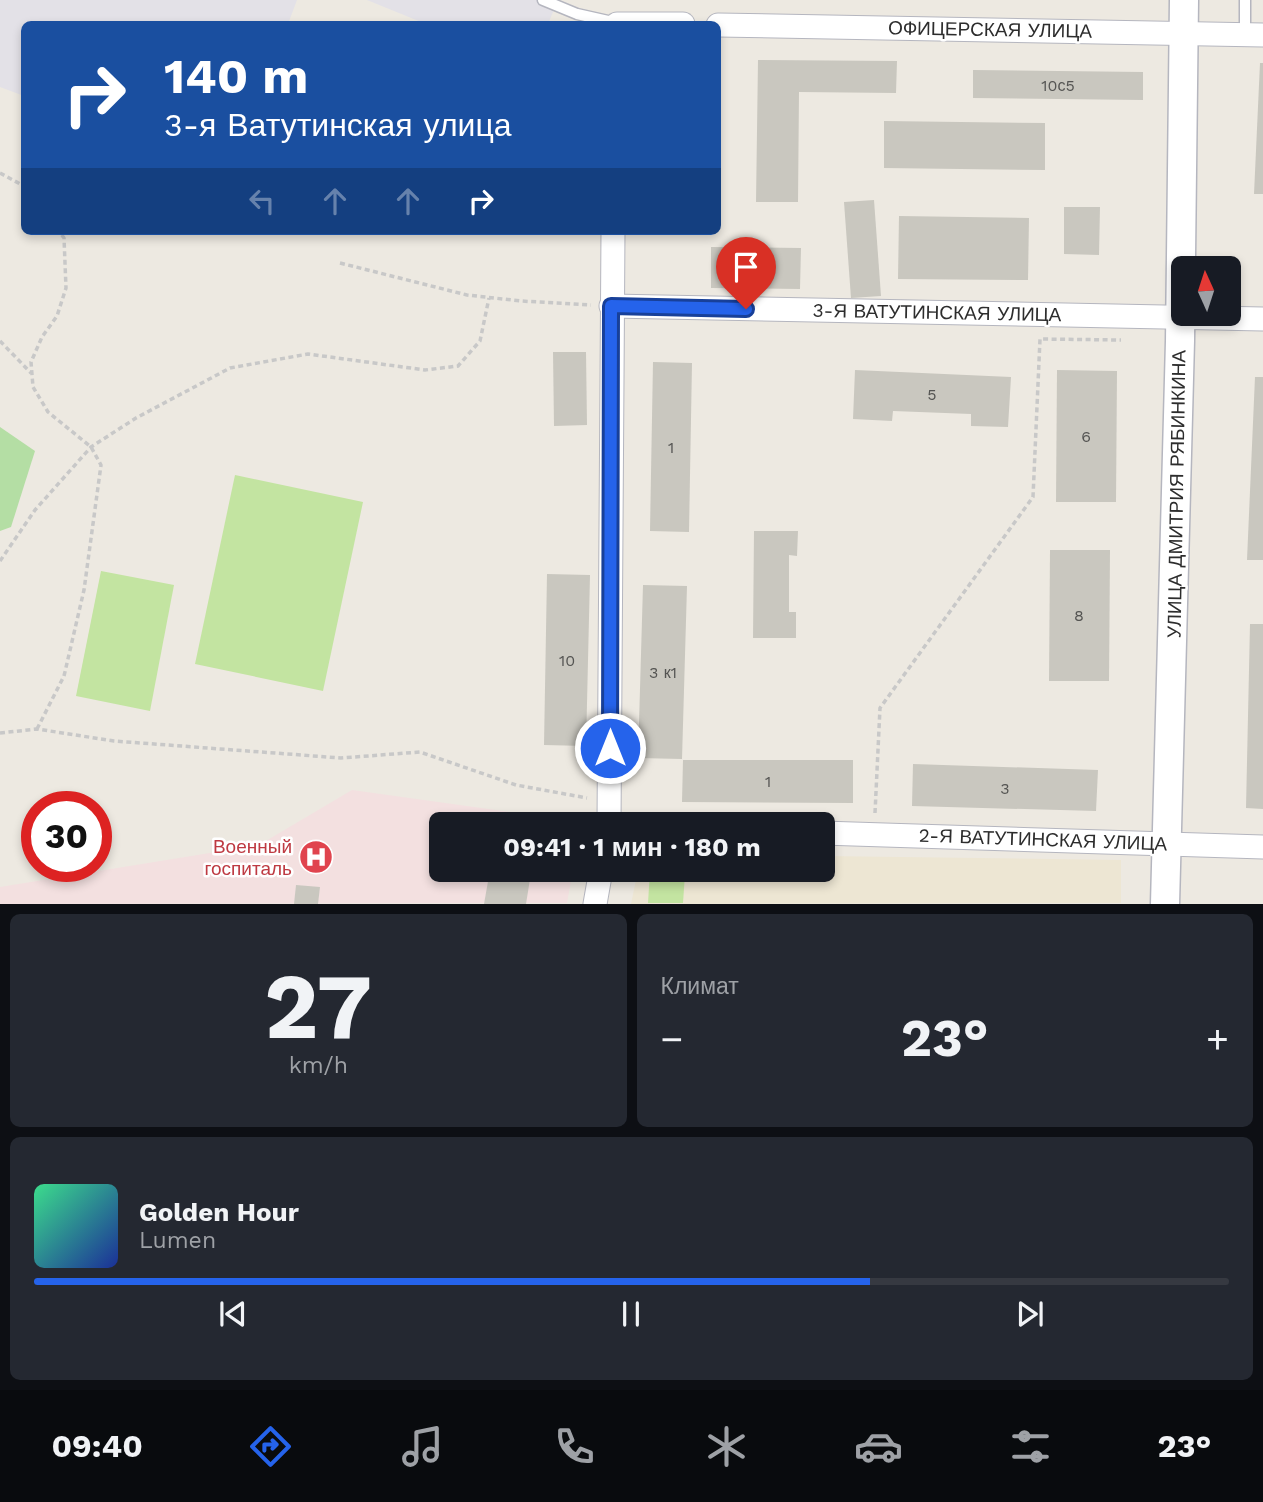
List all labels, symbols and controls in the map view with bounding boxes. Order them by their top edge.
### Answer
street label: ОФИЦЕРСКАЯ УЛИЦА [888,16,1093,43]
text: 140 m [164,47,308,105]
icon: right [49,49,140,140]
house number: 10с5 [1041,76,1075,95]
text: 3-я Ватутинская улица [164,106,512,144]
icon: left [243,182,281,220]
icon: ahead [316,182,354,220]
icon: ahead [389,182,427,220]
icon: right [462,182,500,220]
pin [716,237,776,309]
icon: arrive [727,248,765,286]
north arrow [1171,256,1241,326]
map controls [1171,256,1241,326]
street label: 3-Я ВАТУТИНСКАЯ УЛИЦА [812,299,1062,326]
street label: УЛИЦА ДМИТРИЯ РЯБИНКИНА [1162,349,1191,638]
house number: 5 [927,385,937,404]
house number: 6 [1081,427,1091,446]
house number: 1 [668,438,674,457]
house number: 8 [1074,606,1084,625]
house number: 10 [559,651,575,670]
house number: 3 к1 [649,663,677,682]
position arrow [573,711,647,785]
house number: 1 [765,772,771,791]
house number: 3 [1000,779,1010,798]
speed limit sign: 30 [21,791,112,882]
street label: 2-Я ВАТУТИНСКАЯ УЛИЦА [918,824,1168,855]
text: 09:41 · 1 мин · 180 m [503,832,761,862]
place label: Военный госпиталь [204,835,292,880]
hospital icon: Военный госпиталь [297,838,335,876]
text: 27 [264,953,372,1060]
text: Климат [661,973,739,1000]
text: 23° [901,1008,989,1069]
text: − [661,1017,683,1061]
text: + [1206,1017,1229,1061]
text: km/h [289,1052,348,1079]
text: Golden Hour [139,1197,299,1227]
text: Lumen [139,1227,216,1254]
icon: previous [214,1295,252,1333]
icon: pause [612,1295,650,1333]
icon: next [1011,1295,1049,1333]
icon: directions [246,1422,295,1471]
icon: music [398,1422,447,1471]
icon: phone [550,1422,599,1471]
icon: climate [702,1422,751,1471]
icon: car [854,1422,903,1471]
icon: filters [1006,1422,1055,1471]
text: 09:40 [51,1427,143,1465]
text: 23° [1158,1427,1211,1465]

